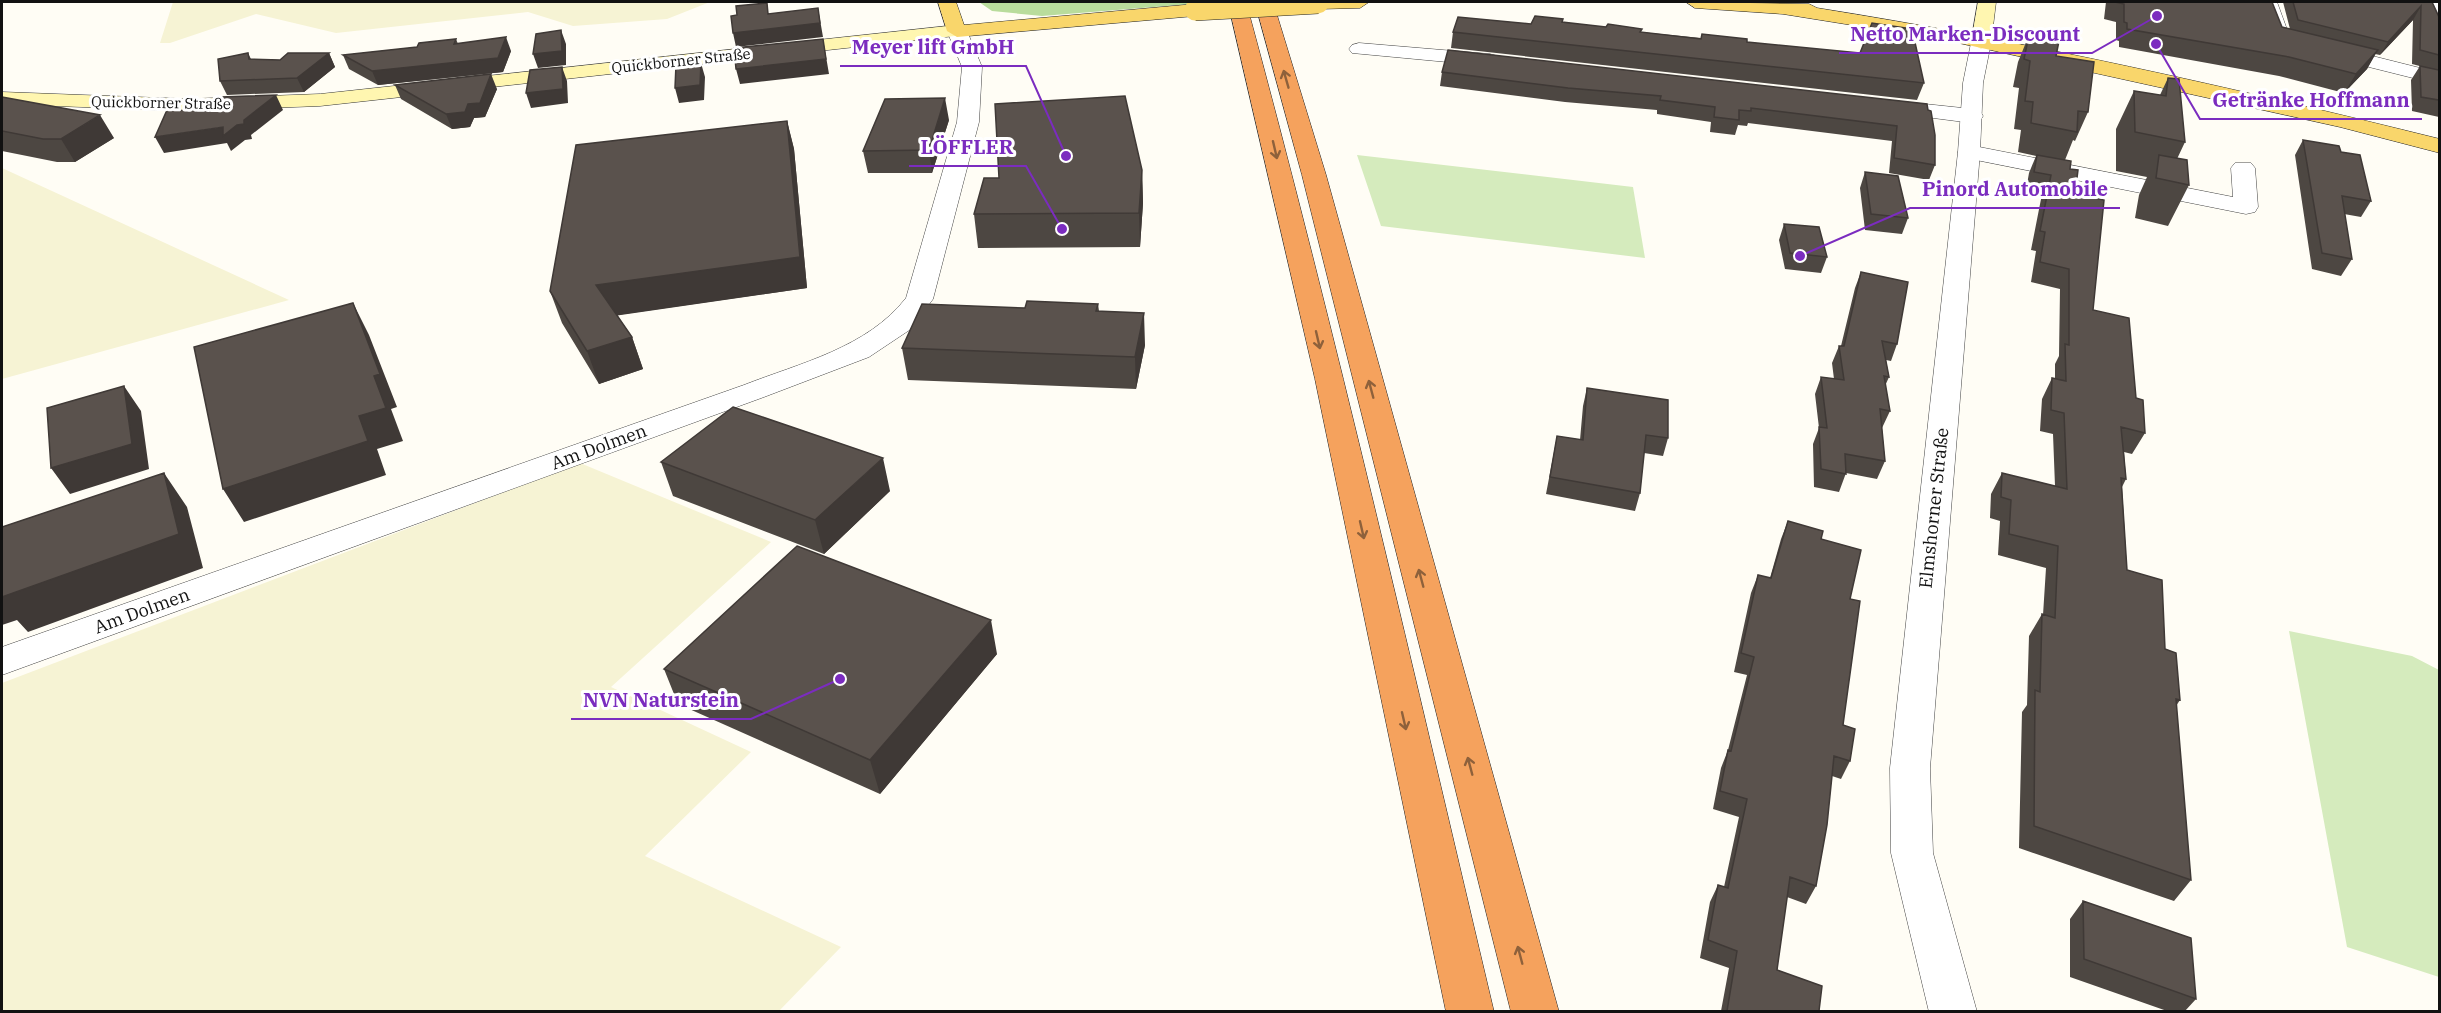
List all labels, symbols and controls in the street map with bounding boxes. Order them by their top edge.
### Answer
callout: Netto Marken-Discount [1839,15,2092,53]
text: Netto Marken-Discount [1850,20,2080,47]
callout: Meyer lift GmbH [840,28,1026,66]
text: Meyer lift GmbH [852,33,1014,60]
street label: Quickborner Straße [610,44,751,77]
one-way arrow [1280,70,1291,89]
callout: Getränke Hoffmann [2200,81,2422,119]
text: Getränke Hoffmann [2212,86,2410,113]
street label: Quickborner Straße [91,92,231,113]
callout: LÖFFLER [909,128,1026,166]
text: LÖFFLER [921,133,1014,160]
one-way arrow [1269,140,1281,159]
callout: Pinord Automobile [1910,170,2120,208]
text: Pinord Automobile [1922,175,2108,202]
one-way arrow [1313,330,1325,349]
one-way arrow [1365,380,1377,399]
street label: Am Dolmen [548,419,650,474]
street label: Elmshorner Straße [1914,426,1953,589]
one-way arrow [1356,521,1368,540]
one-way arrow [1415,569,1426,588]
street label: Am Dolmen [91,583,193,638]
callout: NVN Naturstein [571,681,751,719]
text: NVN Naturstein [583,686,739,713]
one-way arrow [1399,711,1411,730]
one-way arrow [1464,757,1476,776]
one-way arrow [1513,946,1525,965]

